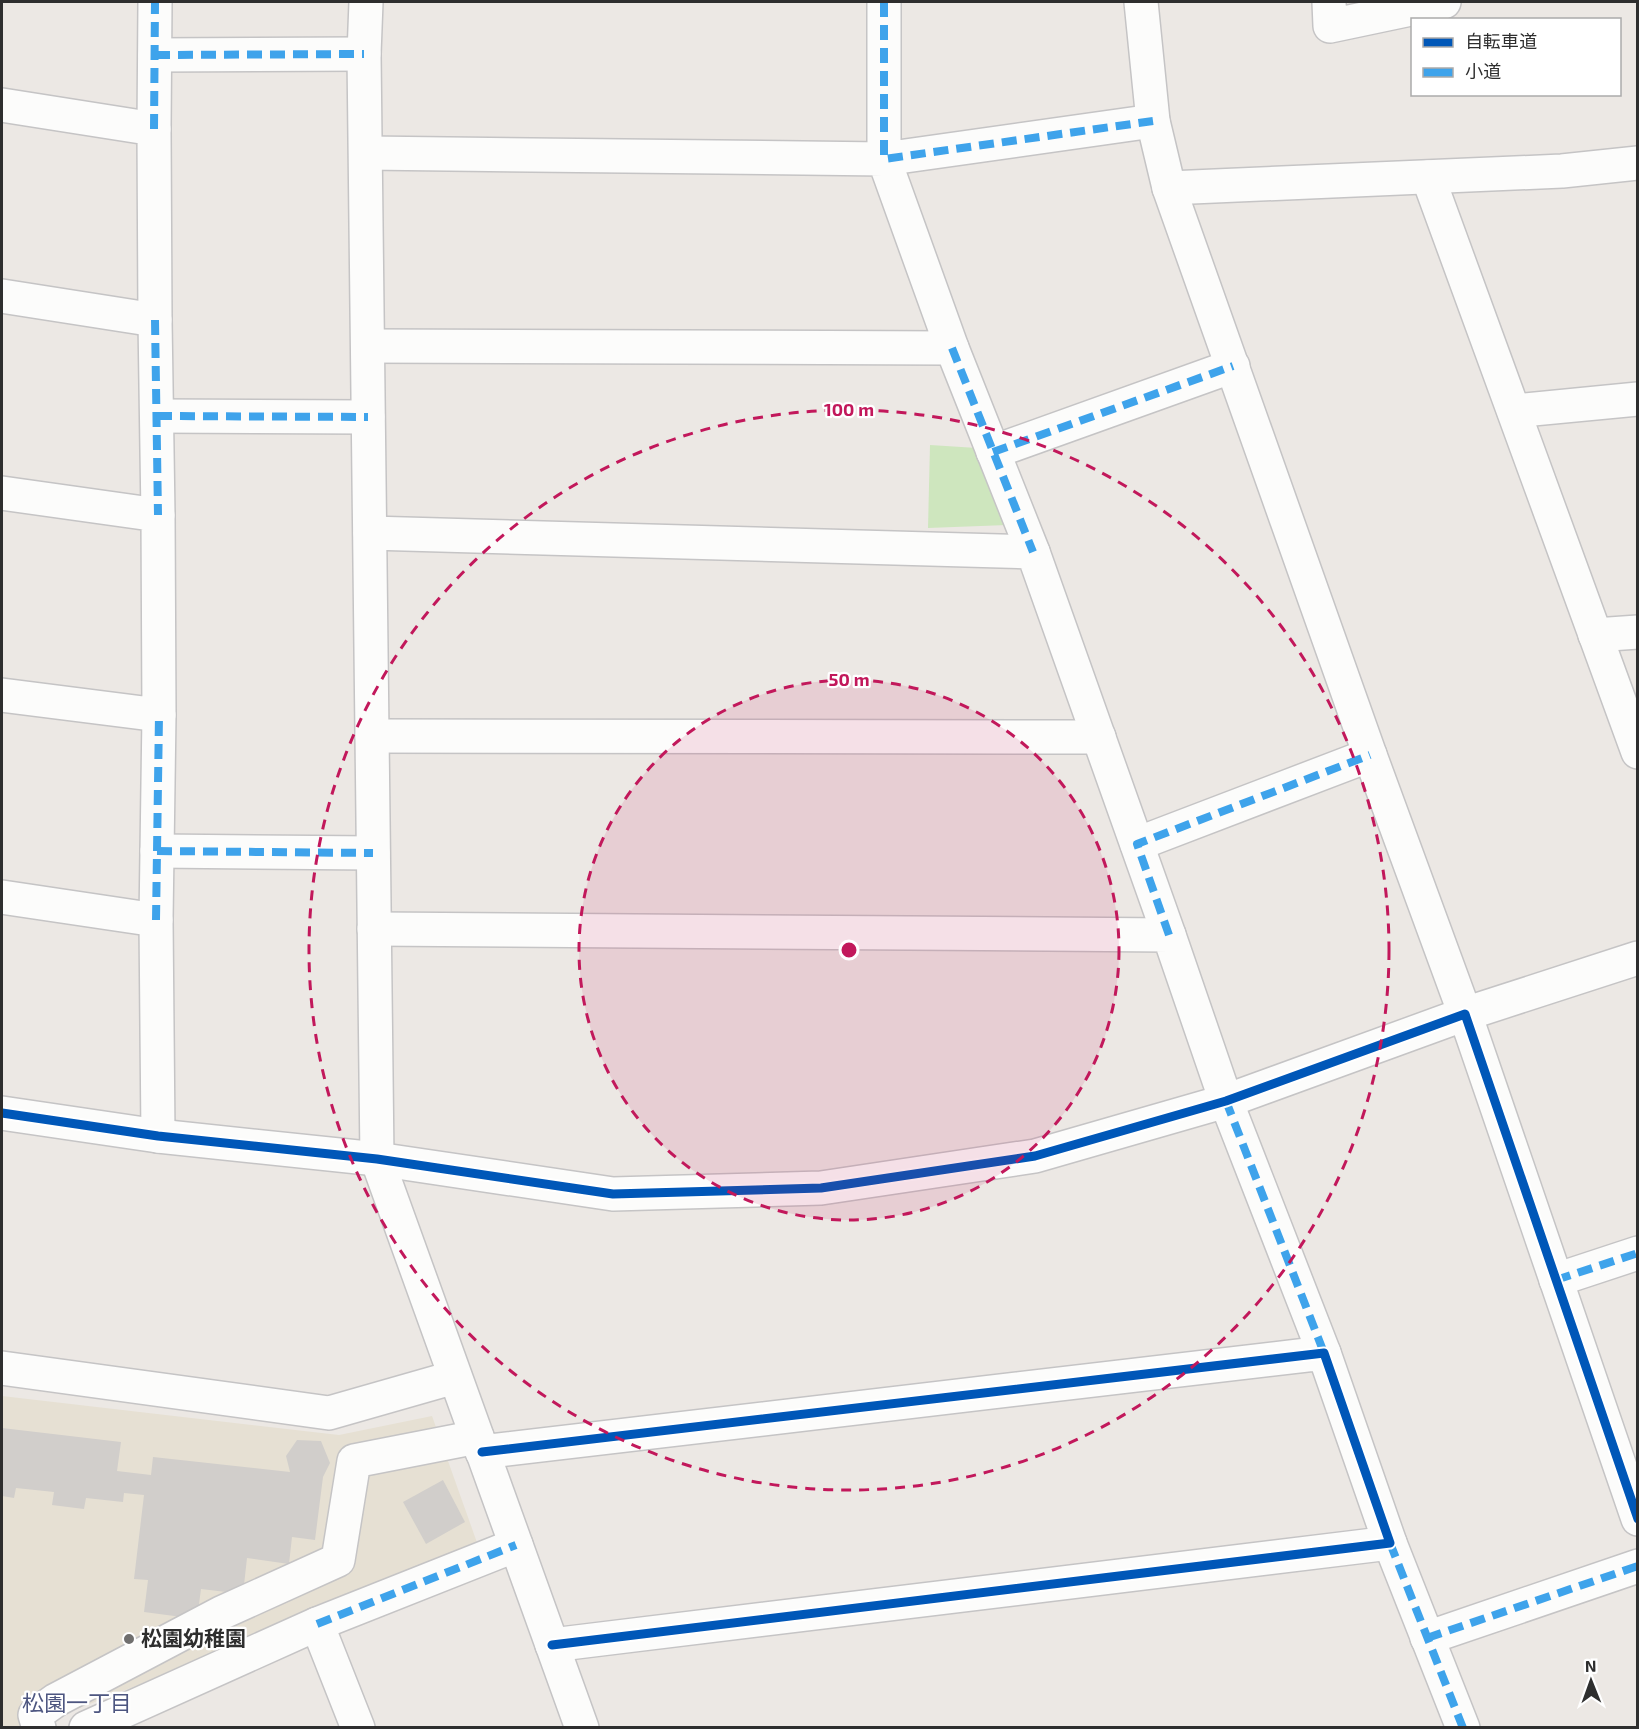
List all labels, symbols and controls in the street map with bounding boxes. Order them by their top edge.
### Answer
legend [1411,18,1621,96]
text: 自転車道 [1465,30,1537,52]
text: 小道 [1465,60,1501,82]
text: 100 m [824,398,874,420]
text: 50 m [828,668,870,690]
centre of rings [839,940,859,960]
place label: 松園幼稚園 [141,1625,246,1650]
marker: 松園幼稚園 [122,1632,136,1646]
north arrow [1561,1651,1621,1711]
text: N [1585,1656,1597,1675]
district label: 松園一丁目 [22,1689,132,1715]

